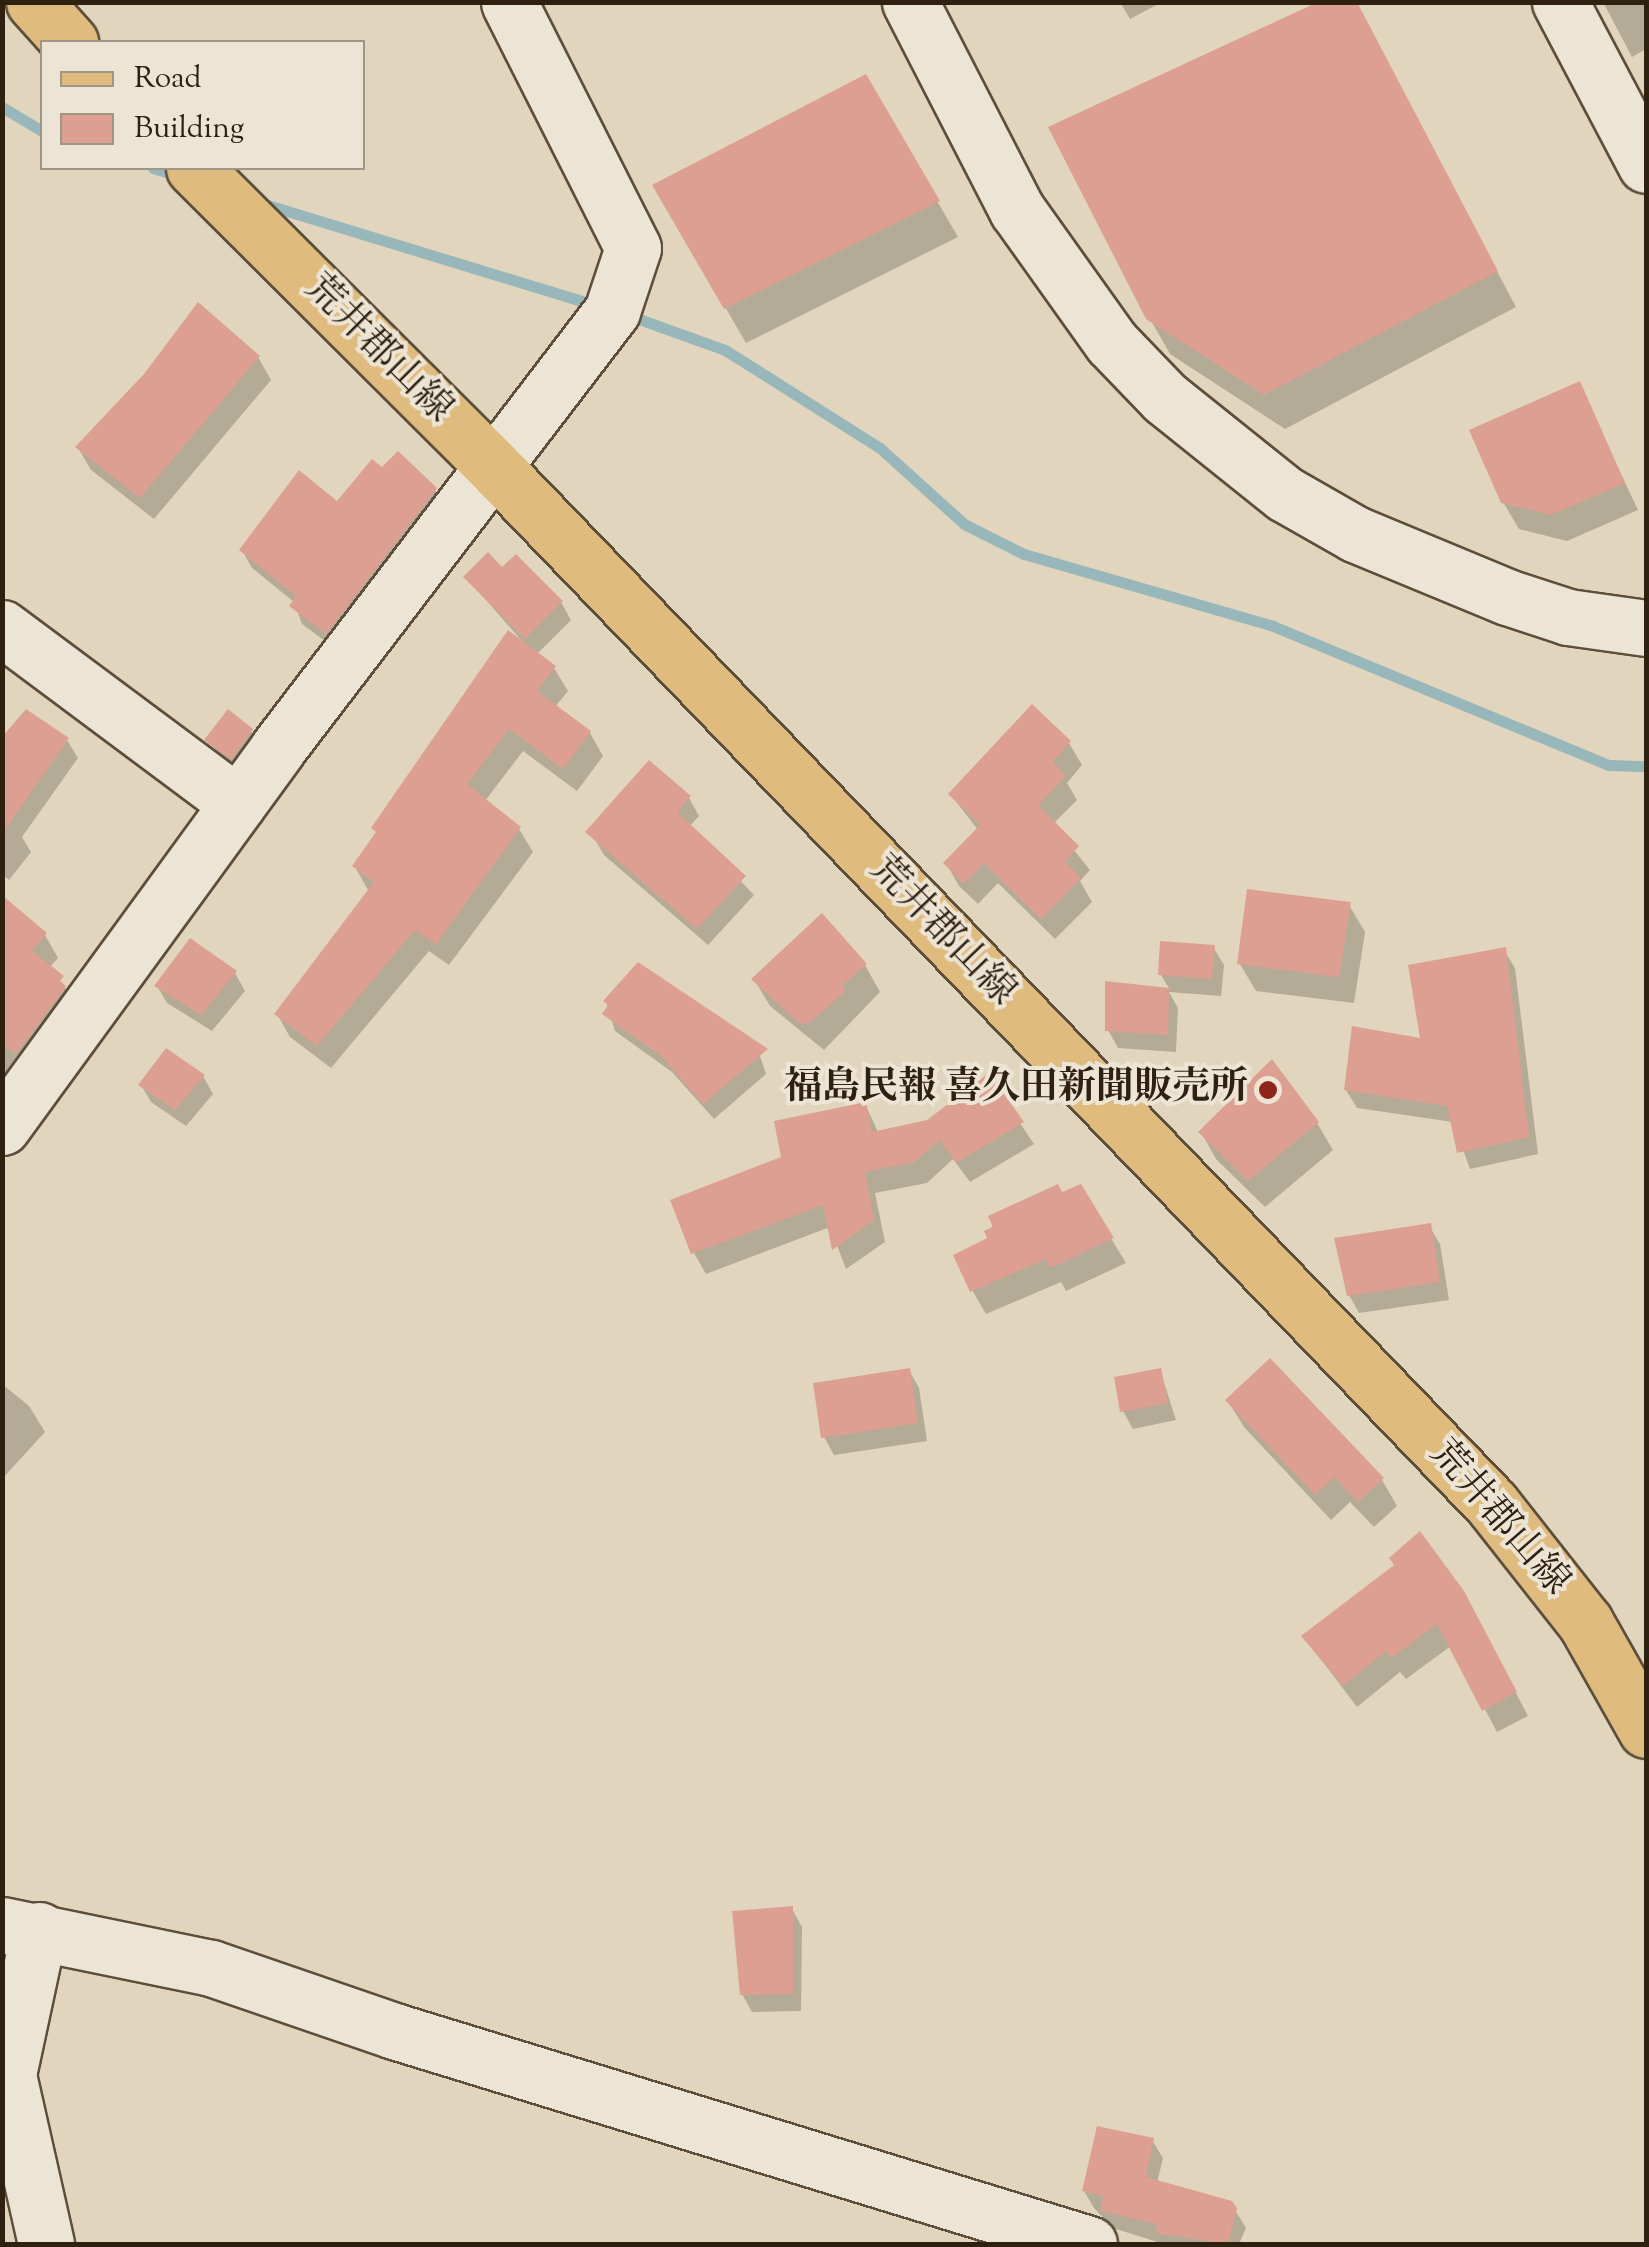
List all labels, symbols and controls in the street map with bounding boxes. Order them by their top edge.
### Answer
legend [40,40,365,170]
text: Road [134,58,201,101]
text: Building [134,108,244,151]
street label: 荒井郡山線 [294,267,460,433]
street label: 荒井郡山線 [859,848,1023,1016]
place label: 福島民報 喜久田新聞販売所 [784,1067,1248,1113]
marker: 福島民報 喜久田新聞販売所 [1257,1079,1279,1101]
street label: 荒井郡山線 [1418,1432,1578,1606]

